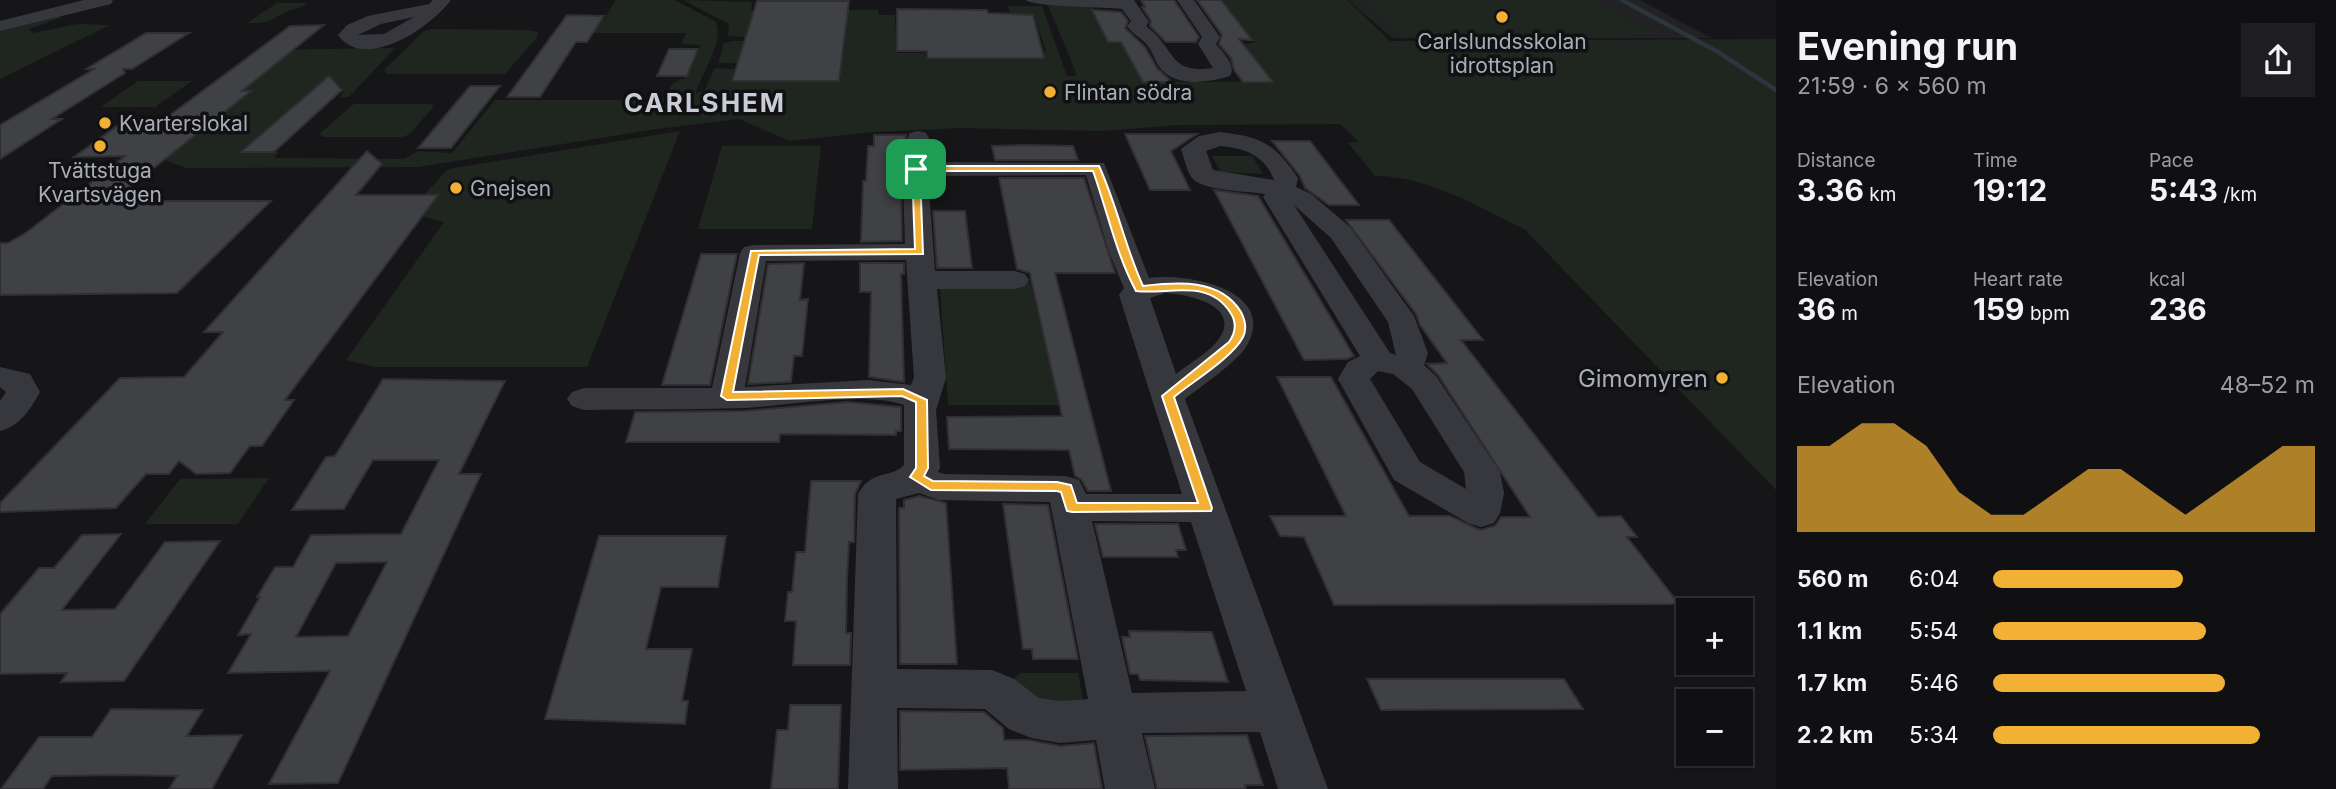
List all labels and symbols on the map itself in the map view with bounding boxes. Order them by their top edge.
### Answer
marker: Carlslundsskolan idrottsplan [1494,9,1510,25]
place label: Carlslundsskolan idrottsplan [1417,29,1587,78]
place label: Flintan södra [1064,80,1192,105]
marker: Flintan södra [1042,84,1058,100]
district label: CARLSHEM [624,87,786,118]
place label: Kvarterslokal [119,111,248,136]
marker: Kvarterslokal [97,115,113,131]
marker: Tvättstuga Kvartsvägen [92,138,108,154]
pin [886,139,946,199]
place label: Tvättstuga Kvartsvägen [38,158,162,207]
place label: Gnejsen [470,176,551,201]
marker: Gnejsen [448,180,464,196]
place label: Gimomyren [1578,364,1708,393]
marker: Gimomyren [1714,370,1730,386]

